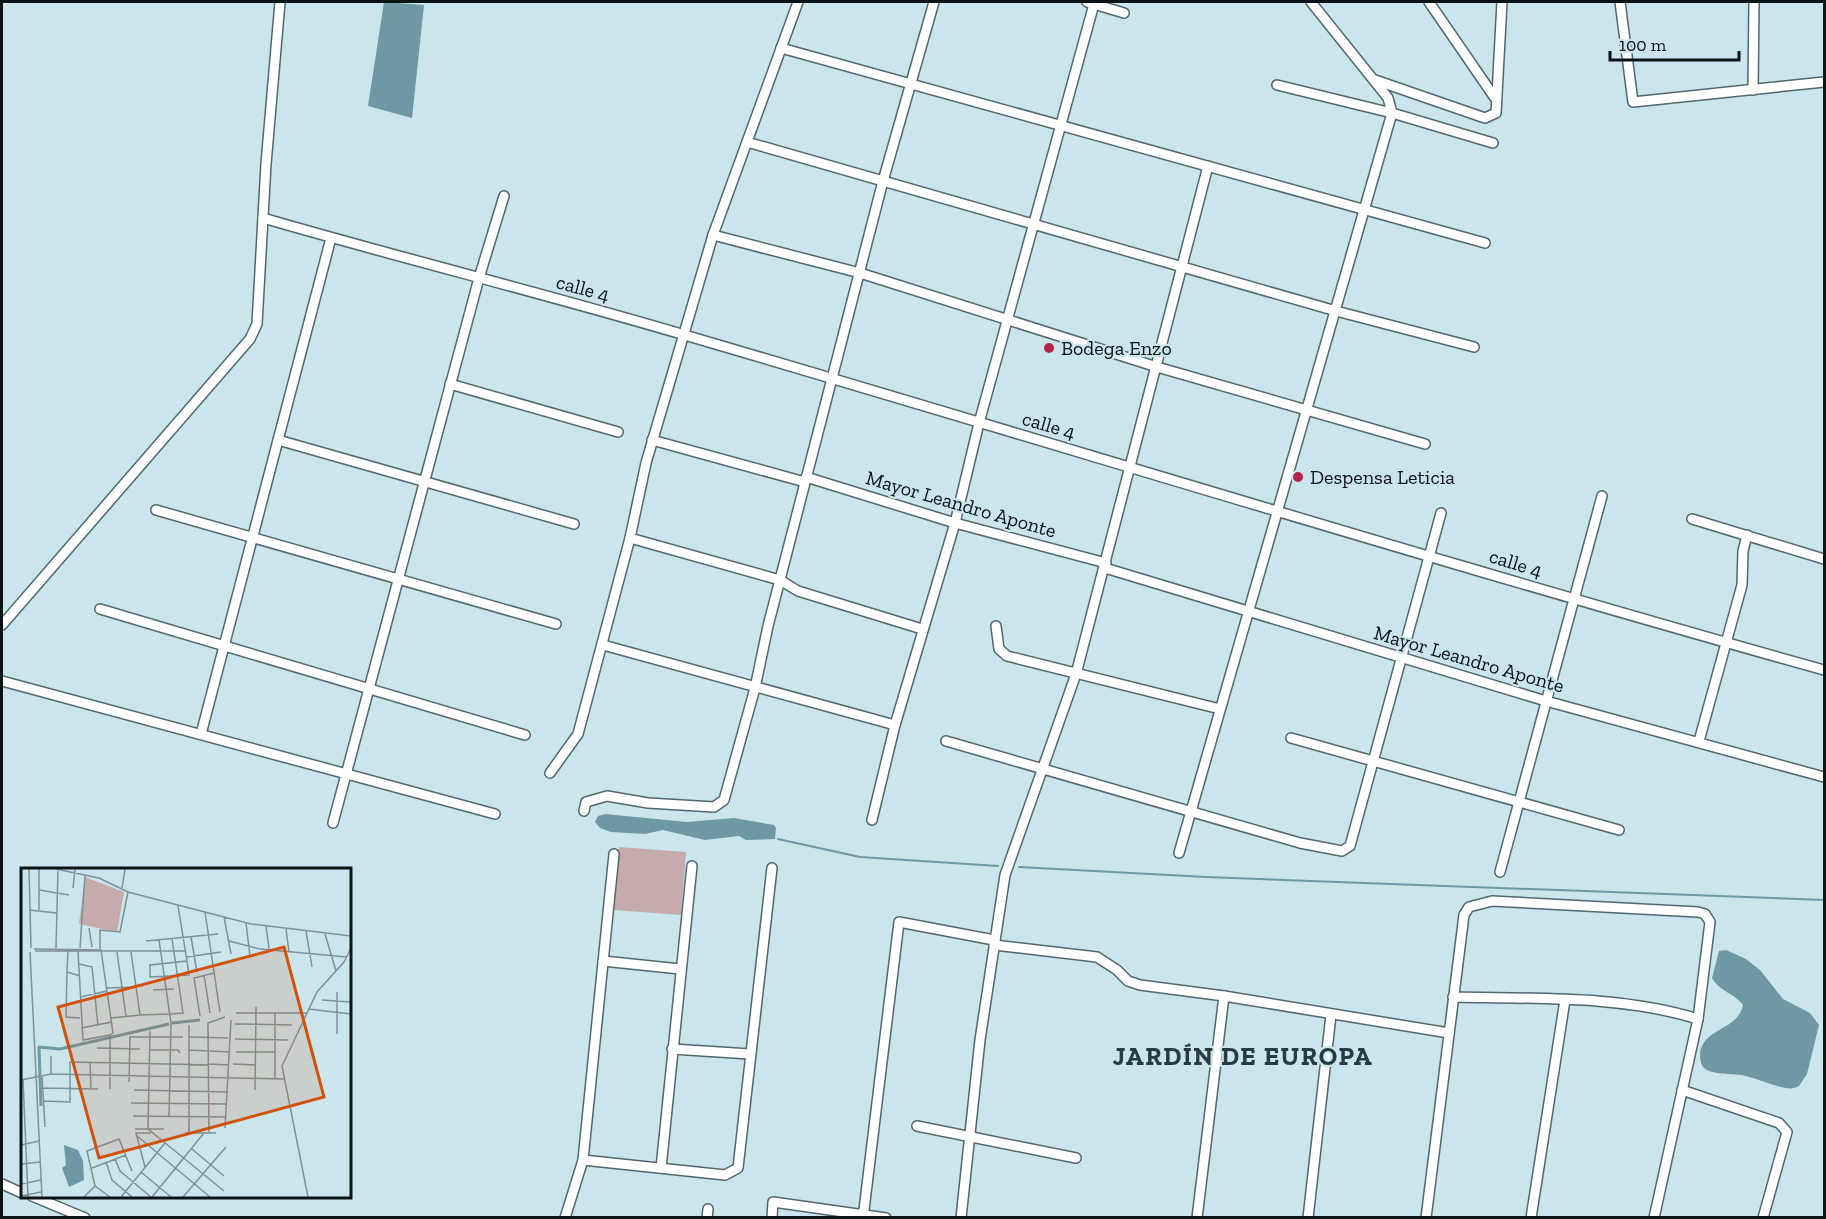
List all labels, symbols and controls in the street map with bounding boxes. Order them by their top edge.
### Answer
scale bar [1610,24,1739,62]
text: 100 m [1619,34,1667,56]
street label: calle 4 [554,269,613,307]
place label: Bodega Enzo [1061,336,1172,360]
marker: Bodega Enzo [1042,341,1056,355]
street label: calle 4 [1020,406,1079,444]
street label: Mayor Leandro Aponte [863,465,1059,543]
place label: Despensa Leticia [1310,465,1455,489]
marker: Despensa Leticia [1291,470,1305,484]
street label: calle 4 [1487,544,1546,582]
street label: Mayor Leandro Aponte [1371,620,1567,698]
inset map [21,868,351,1198]
district label: JARDÍN DE EUROPA [1113,1040,1373,1072]

